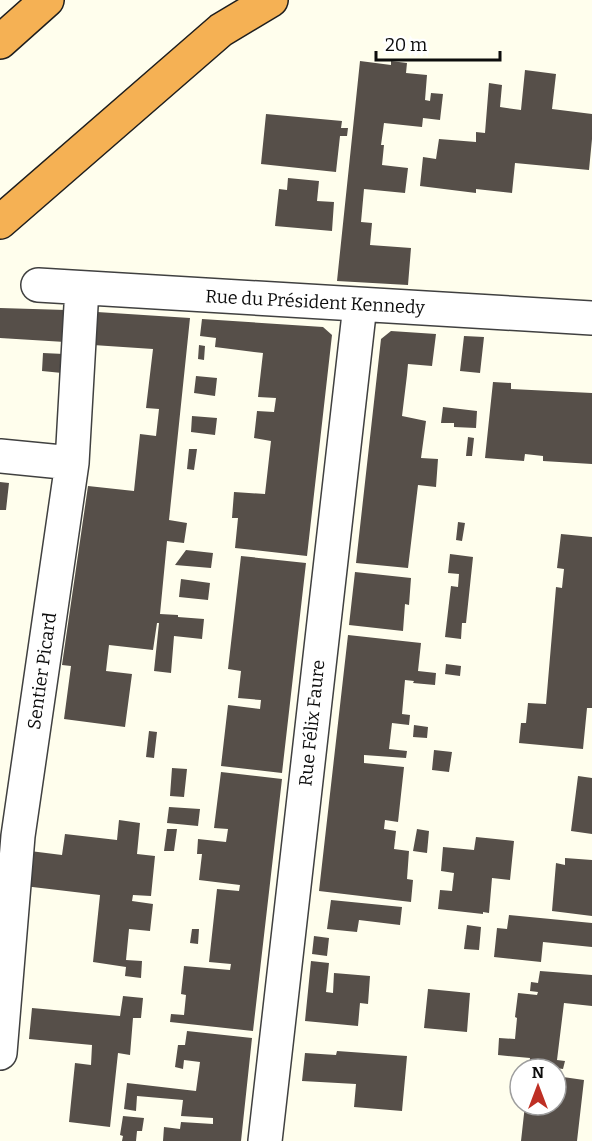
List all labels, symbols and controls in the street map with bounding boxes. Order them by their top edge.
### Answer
scale bar [376,24,500,62]
text: 20 m [385,34,427,56]
street label: Rue du Président Kennedy [205,285,426,319]
street label: Sentier Picard [23,611,61,731]
street label: Rue Félix Faure [294,659,330,787]
north arrow [508,1057,568,1117]
text: N [532,1063,544,1082]

